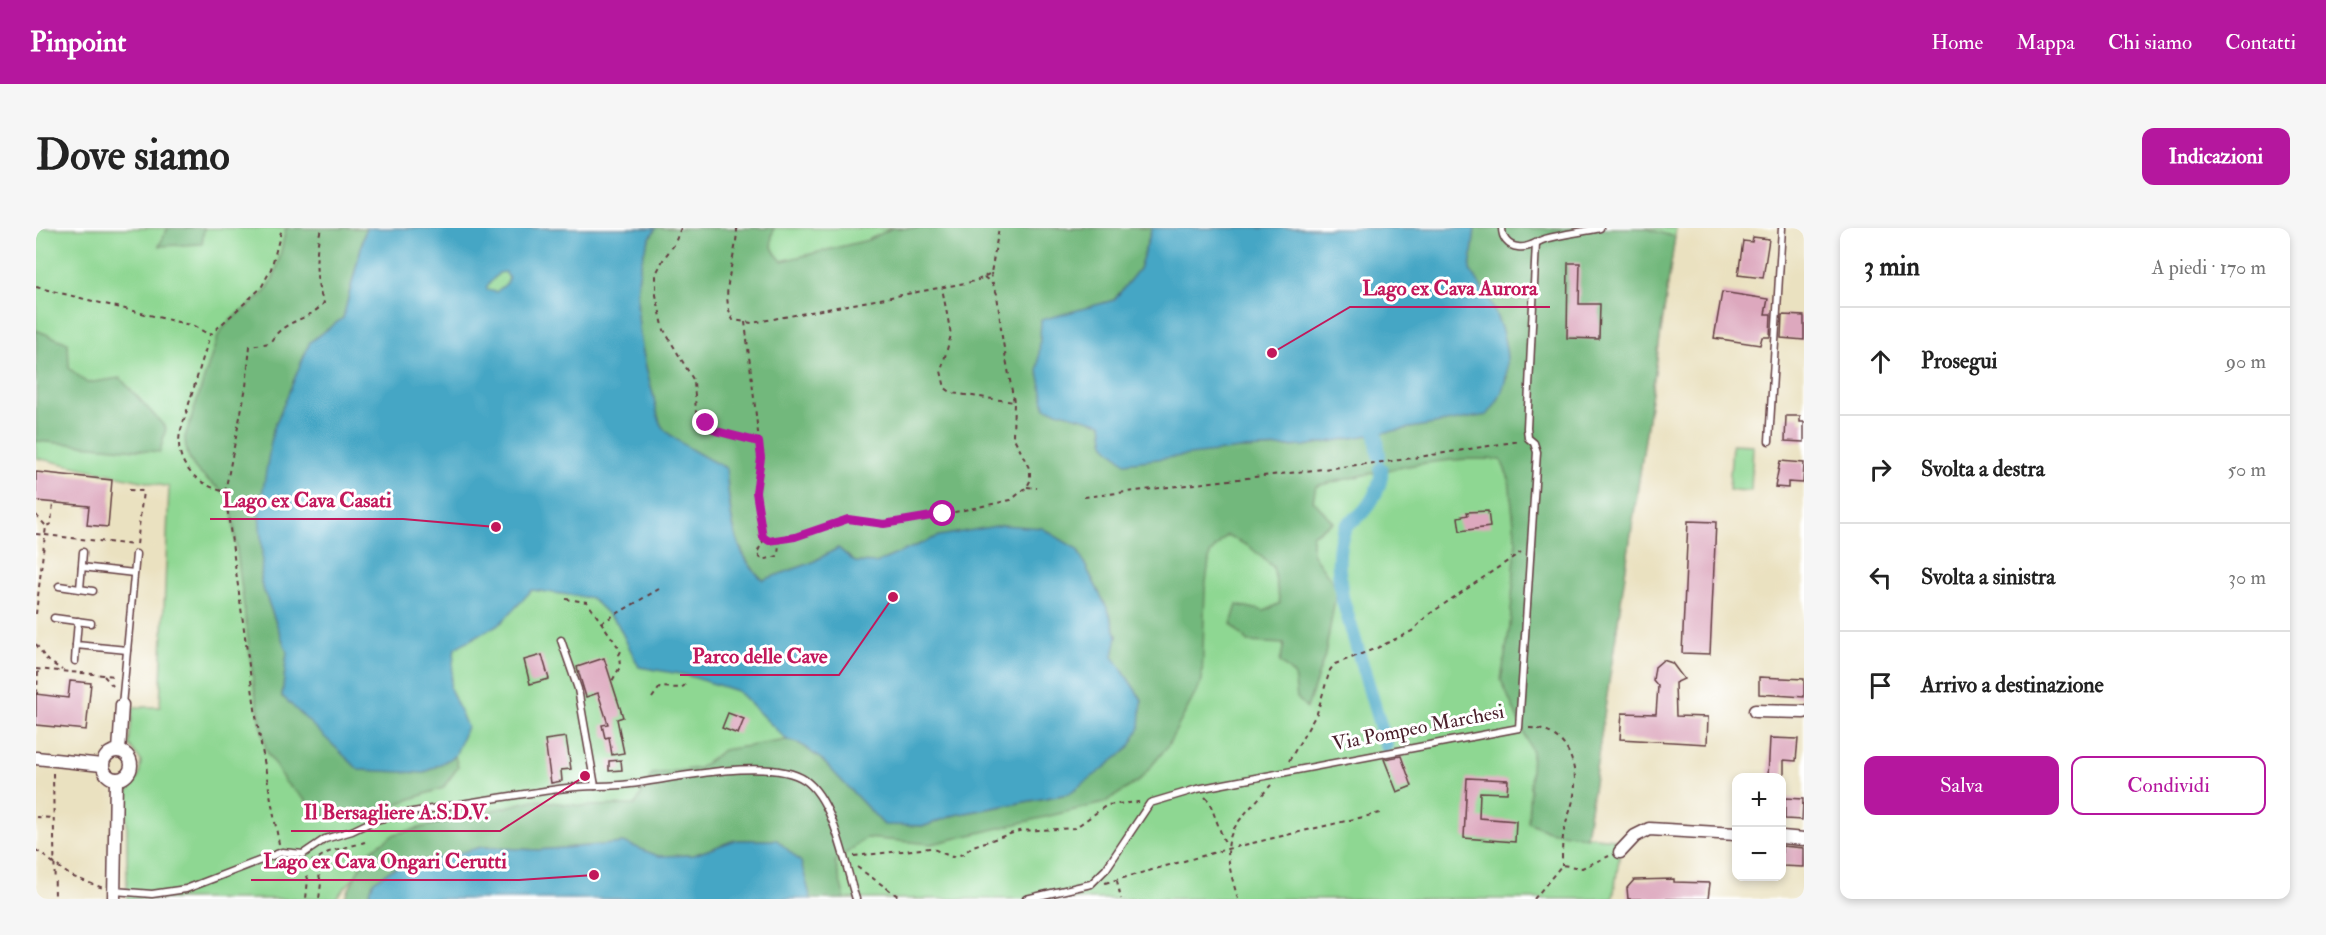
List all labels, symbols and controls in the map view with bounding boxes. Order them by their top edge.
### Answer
text: Pinpoint [30,25,126,60]
text: Home [1931,29,1983,56]
text: Mappa [2016,29,2075,56]
text: Chi siamo [2108,29,2192,56]
text: Contatti [2225,29,2296,56]
button: Indicazioni [2142,128,2290,185]
text: Dove siamo [36,130,230,182]
text: 3 min [1864,251,1920,283]
text: A piedi · 170 m [2152,255,2266,280]
callout: Lago ex Cava Aurora [1350,268,1550,307]
text: Lago ex Cava Aurora [1362,275,1539,302]
icon: ahead [1864,345,1897,378]
text: Prosegui [1921,347,1997,375]
text: 90 m [2226,349,2266,374]
route end [692,409,718,435]
icon: right [1864,453,1897,486]
text: Svolta a destra [1921,455,2045,483]
text: 50 m [2227,457,2266,482]
callout: Lago ex Cava Casati [210,480,403,519]
text: Lago ex Cava Casati [223,487,392,514]
route start [929,500,955,526]
icon: left [1864,561,1897,594]
text: Svolta a sinistra [1921,563,2055,591]
text: 30 m [2228,565,2266,590]
callout: Parco delle Cave [680,636,839,675]
text: Parco delle Cave [692,643,828,670]
icon: arrive [1864,669,1897,702]
text: Arrivo a destinazione [1921,671,2104,699]
street label: Via Pompeo Marchesi [1330,699,1506,757]
button: Salva [1864,756,2059,815]
button: Condividi [2071,756,2266,815]
map controls [1732,773,1786,881]
button: + [1732,773,1786,827]
callout: Il Bersagliere A.S.D.V. [291,792,500,831]
text: Il Bersagliere A.S.D.V. [303,799,489,826]
button: − [1732,827,1786,881]
callout: Lago ex Cava Ongari Cerutti [251,841,519,880]
text: Lago ex Cava Ongari Cerutti [263,848,507,875]

